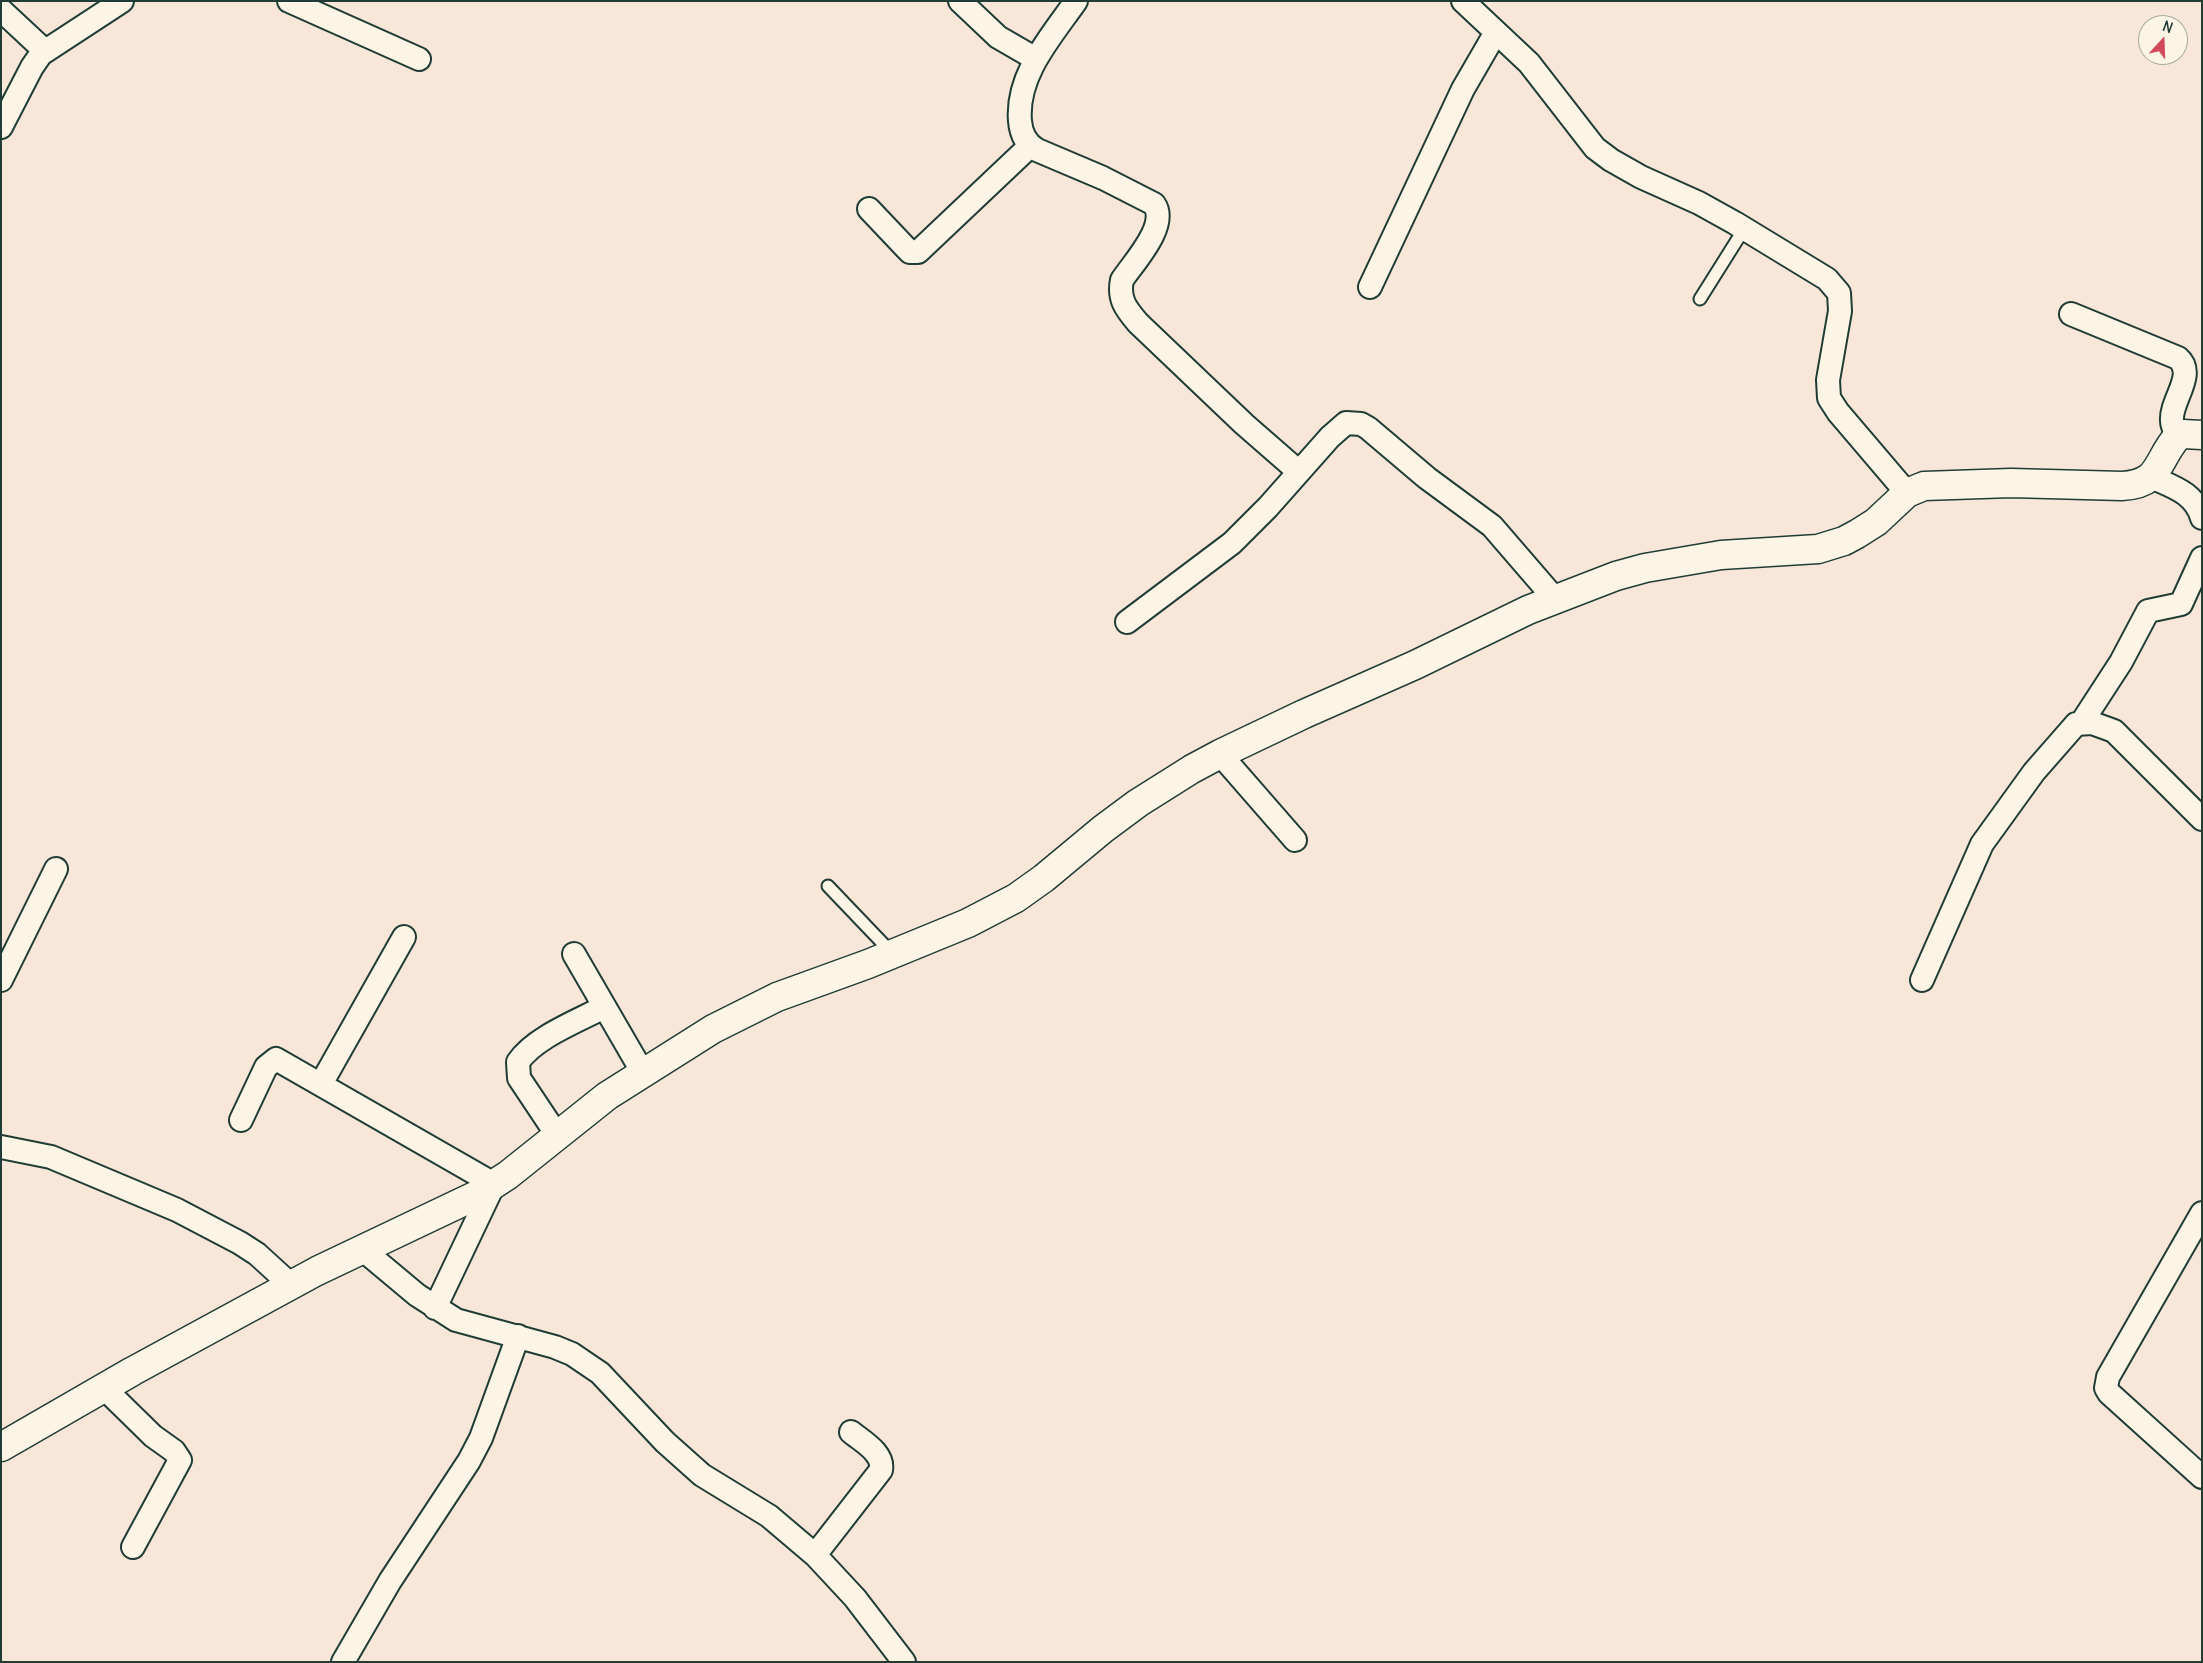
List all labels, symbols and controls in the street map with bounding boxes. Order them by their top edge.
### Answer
north arrow [2138,15,2188,65]
text: N [2160,17,2175,37]

